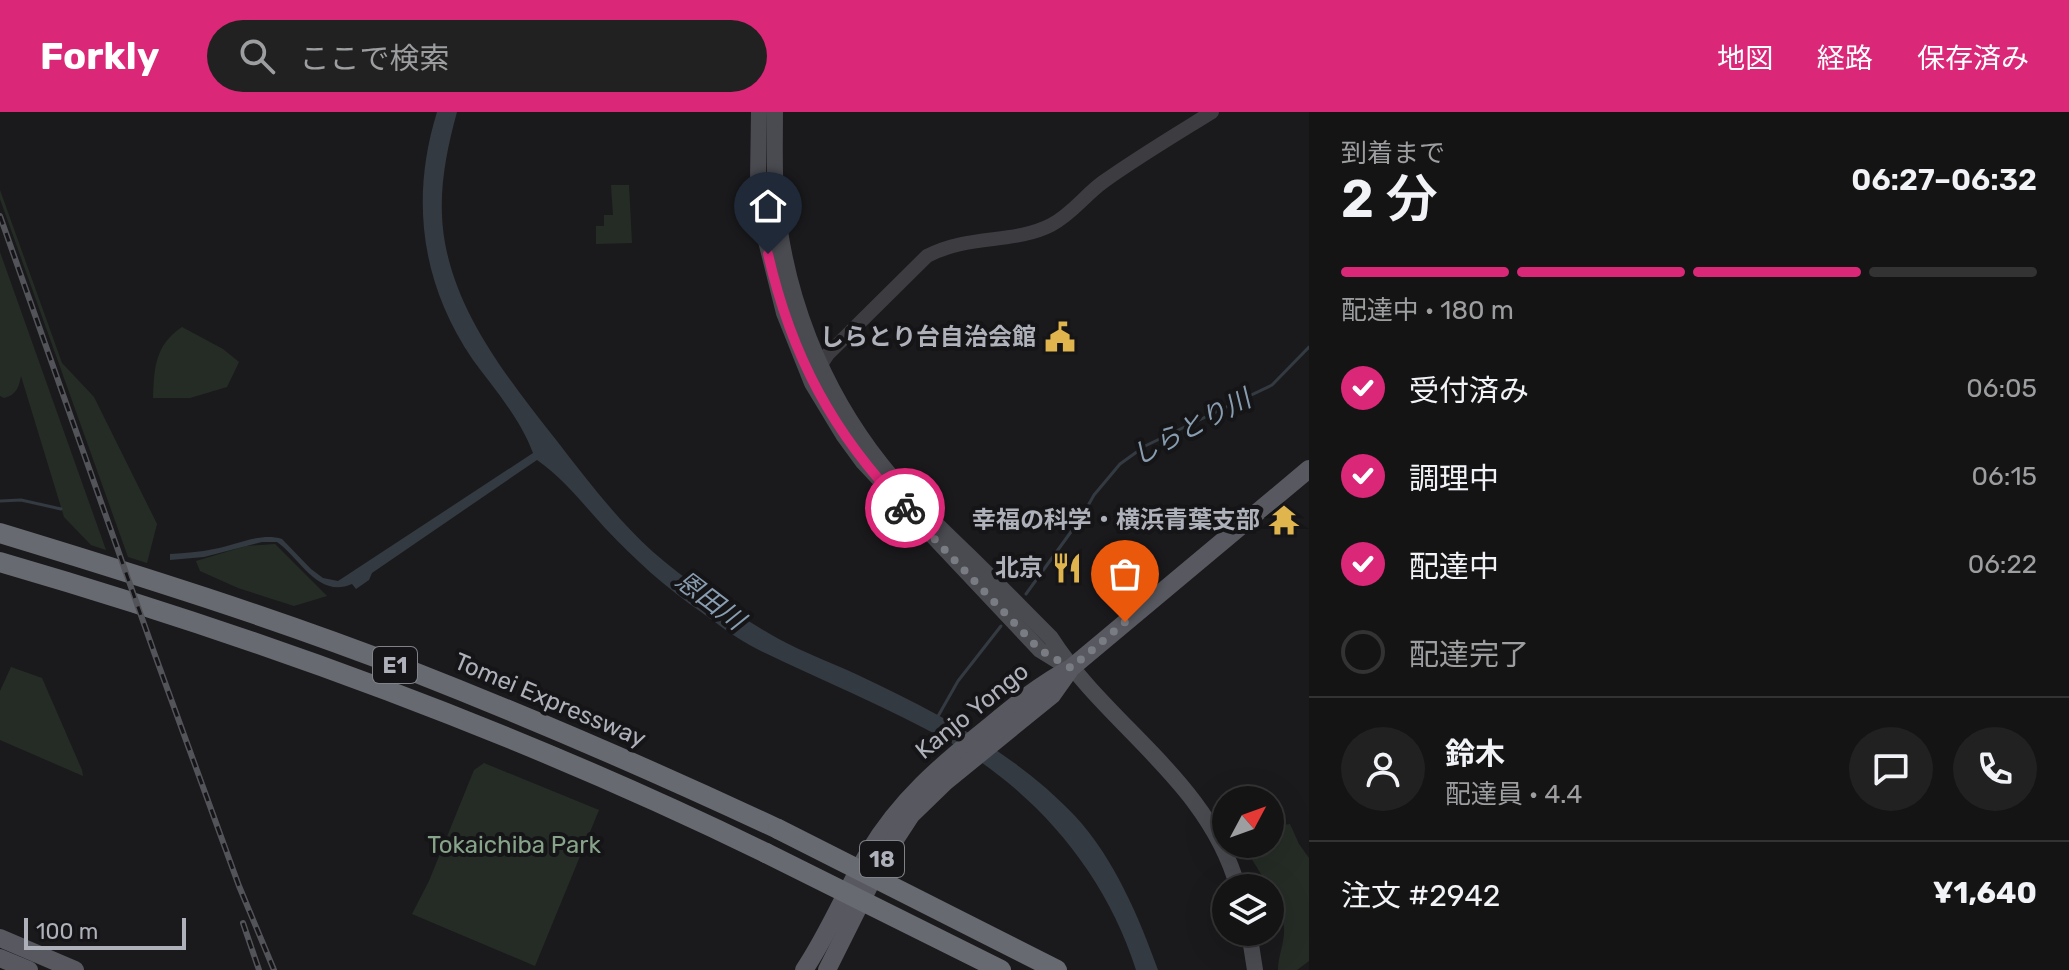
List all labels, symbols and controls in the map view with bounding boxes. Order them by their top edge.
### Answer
search box [207,20,767,92]
text: Forkly [40,33,159,79]
icon: search [235,34,279,78]
text: ここで検索 [299,41,449,77]
text: 地図 [1717,42,1773,75]
text: 経路 [1817,42,1873,75]
text: 保存済み [1917,42,2029,75]
text: 到着まで [1341,138,1445,169]
text: 06:27–06:32 [1851,162,2037,198]
text: 2 分 [1341,168,1437,230]
pin [734,172,802,254]
icon: home [746,184,790,228]
text: 配達中 · 180 m [1341,295,1514,326]
public building icon: しらとり台自治会館 [1043,320,1077,354]
place label: しらとり台自治会館 [820,323,1036,351]
icon: check [1341,366,1385,410]
text: 受付済み [1409,373,1529,409]
text: 06:05 [1966,373,2037,404]
water label: しらとり川 [1127,382,1259,472]
icon: check [1341,454,1385,498]
text: 調理中 [1409,461,1499,497]
text: 06:15 [1972,461,2037,492]
courier [865,468,945,548]
icon: bike [883,486,927,530]
temple icon: 幸福の科学・横浜青葉支部 [1267,503,1301,537]
place label: 幸福の科学・横浜青葉支部 [972,506,1260,534]
pin [1091,540,1159,622]
icon: check [1341,542,1385,586]
text: 配達中 [1409,549,1499,585]
text: 06:22 [1968,549,2037,580]
restaurant icon: 北京 [1050,551,1084,585]
icon: bag [1103,552,1147,596]
place label: 北京 [995,554,1043,582]
water label: 恩田川 [669,565,753,638]
text: 配達完了 [1409,637,1529,673]
road number: E1 [373,647,417,683]
street label: Tomei Expressway [450,647,650,753]
street label: Kanjo Yongo [910,657,1034,765]
button: person [1341,727,1425,811]
button: chat [1849,727,1933,811]
button: phone [1953,727,2037,811]
text: 鈴木 [1445,736,1505,772]
text: 配達員 · 4.4 [1445,779,1582,810]
north arrow [1212,786,1284,858]
map controls [1212,786,1284,946]
park label: Tokaichiba Park [427,831,601,859]
road number: 18 [860,841,904,877]
button: layers [1212,874,1284,946]
text: ¥1,640 [1933,875,2037,911]
text: 注文 #2942 [1341,878,1500,914]
scale bar [24,914,186,950]
text: 100 m [36,918,98,945]

